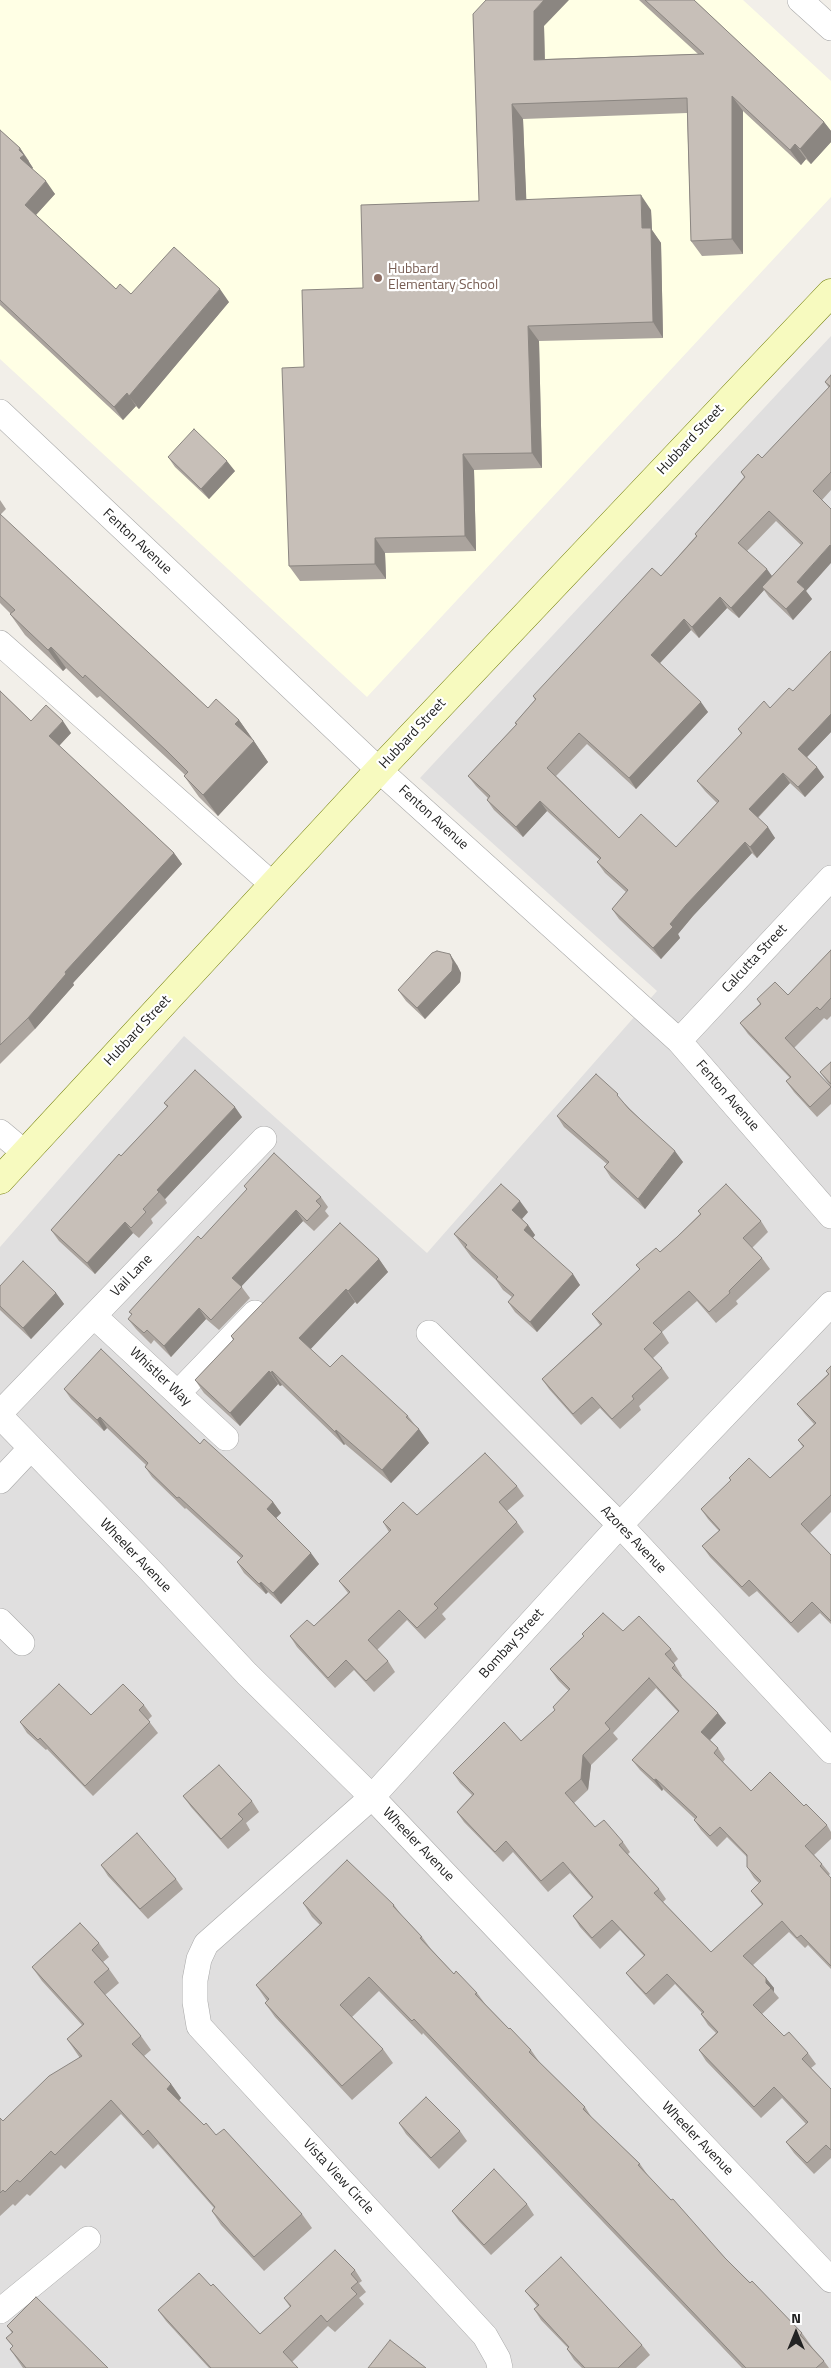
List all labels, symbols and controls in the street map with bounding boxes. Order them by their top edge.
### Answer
place label: Hubbard Elementary School [388,262,498,294]
marker: Hubbard Elementary School [372,272,384,284]
street label: Hubbard Street [654,401,728,479]
street label: Fenton Avenue [99,506,175,578]
street label: Hubbard Street [376,695,450,773]
street label: Fenton Avenue [395,782,471,854]
street label: Calcutta Street [719,921,791,997]
street label: Hubbard Street [101,992,175,1070]
street label: Fenton Avenue [692,1057,762,1135]
street label: Vail Lane [108,1251,156,1301]
street label: Whistler Way [126,1344,194,1410]
street label: Azores Avenue [597,1503,669,1577]
street label: Wheeler Avenue [96,1516,174,1596]
street label: Bombay Street [476,1606,548,1682]
street label: Wheeler Avenue [379,1805,457,1885]
street label: Wheeler Avenue [658,2099,736,2179]
street label: Vista View Circle [299,2136,377,2218]
text: N [791,2307,801,2328]
north arrow [771,2308,821,2358]

